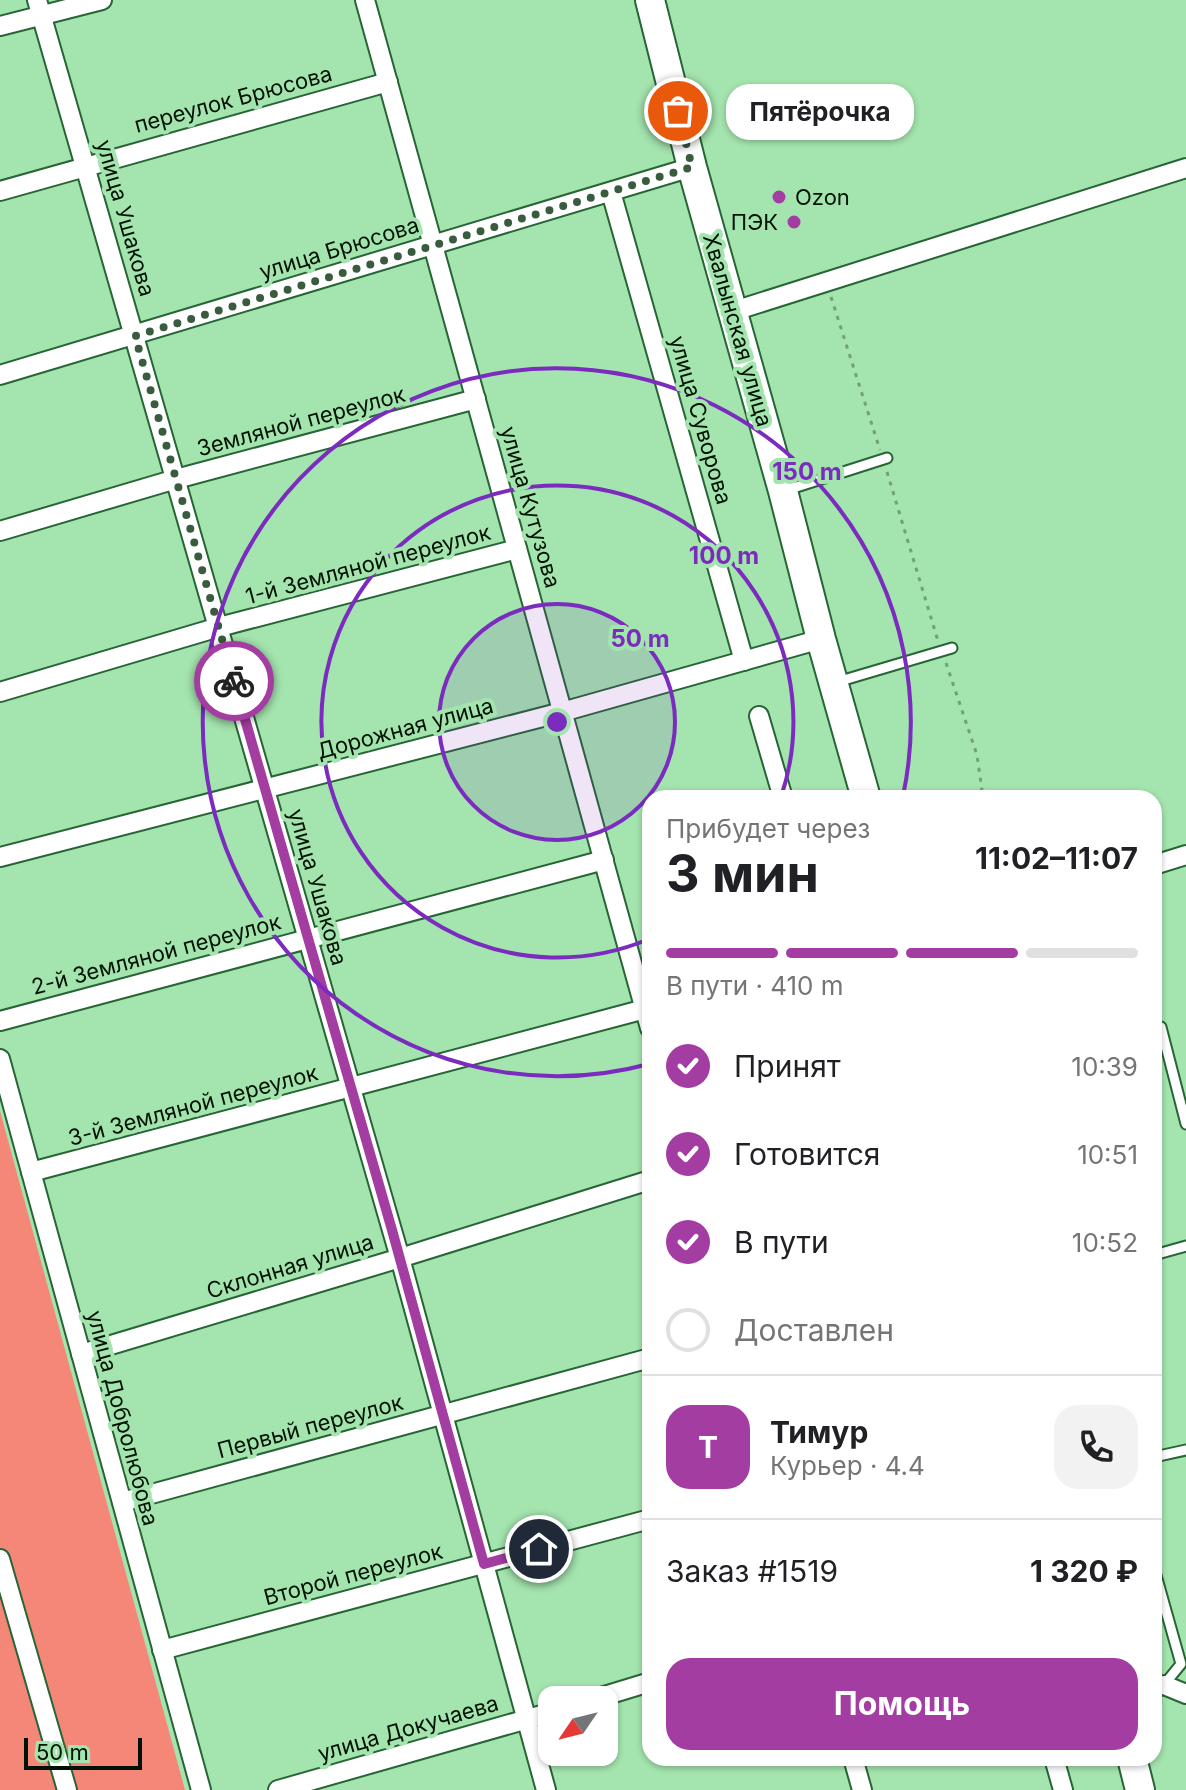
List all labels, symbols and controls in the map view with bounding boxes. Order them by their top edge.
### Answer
street label: переулок Брюсова [131,60,335,138]
pin [644,77,712,145]
callout: Пятёрочка [726,83,914,139]
icon: bag [656,89,700,133]
text: Пятёрочка [749,96,891,127]
street label: улица Ушакова [91,137,161,299]
place label: Ozon [795,184,850,210]
marker: Ozon [770,188,788,206]
place label: ПЭК [731,209,778,235]
street label: улица Брюсова [256,211,422,285]
marker: ПЭК [785,213,803,231]
street label: Хвалынская улица [698,231,778,429]
street label: улица Суворова [664,333,738,507]
street label: Земляной переулок [194,381,408,461]
street label: улица Кутузова [496,423,566,591]
text: 150 m [772,457,842,486]
street label: 1-й Земляной переулок [243,519,493,609]
text: 100 m [689,541,759,570]
text: 50 m [610,624,670,653]
courier [194,641,274,721]
icon: bike [212,659,256,703]
street label: Дорожная улица [314,692,496,764]
centre of rings [543,708,571,736]
street label: улица Ушакова [283,806,353,968]
text: Прибудет через [666,813,870,844]
text: 11:02–11:07 [975,840,1138,876]
text: 3 мин [666,842,819,905]
street label: 2-й Земляной переулок [28,908,284,1000]
text: В пути · 410 m [666,970,844,1001]
icon: check [666,1044,710,1088]
text: Принят [734,1048,841,1084]
text: 10:39 [1071,1051,1138,1082]
street label: 3-й Земляной переулок [65,1059,321,1151]
icon: check [666,1132,710,1176]
text: Готовится [734,1136,880,1172]
text: 10:51 [1077,1139,1138,1170]
icon: check [666,1220,710,1264]
text: В пути [734,1224,829,1260]
text: 10:52 [1072,1227,1138,1258]
street label: Склонная улица [203,1228,377,1304]
street label: улица Добролюбова [82,1308,164,1528]
text: Доставлен [734,1312,894,1348]
street label: Первый переулок [214,1389,406,1463]
button: phone [1054,1405,1138,1489]
text: Тимур [770,1414,868,1450]
text: Т [698,1429,718,1465]
text: Курьер · 4.4 [770,1450,925,1481]
pin [505,1515,573,1583]
icon: home [517,1527,561,1571]
street label: Второй переулок [261,1538,445,1610]
text: Заказ #1519 [666,1553,838,1589]
text: 1 320 ₽ [1030,1553,1138,1589]
button: Помощь [666,1658,1138,1750]
north arrow [538,1686,618,1766]
map controls [538,1686,618,1766]
street label: улица Докучаева [315,1690,501,1766]
scale bar [24,1734,142,1770]
text: 50 m [36,1739,89,1765]

